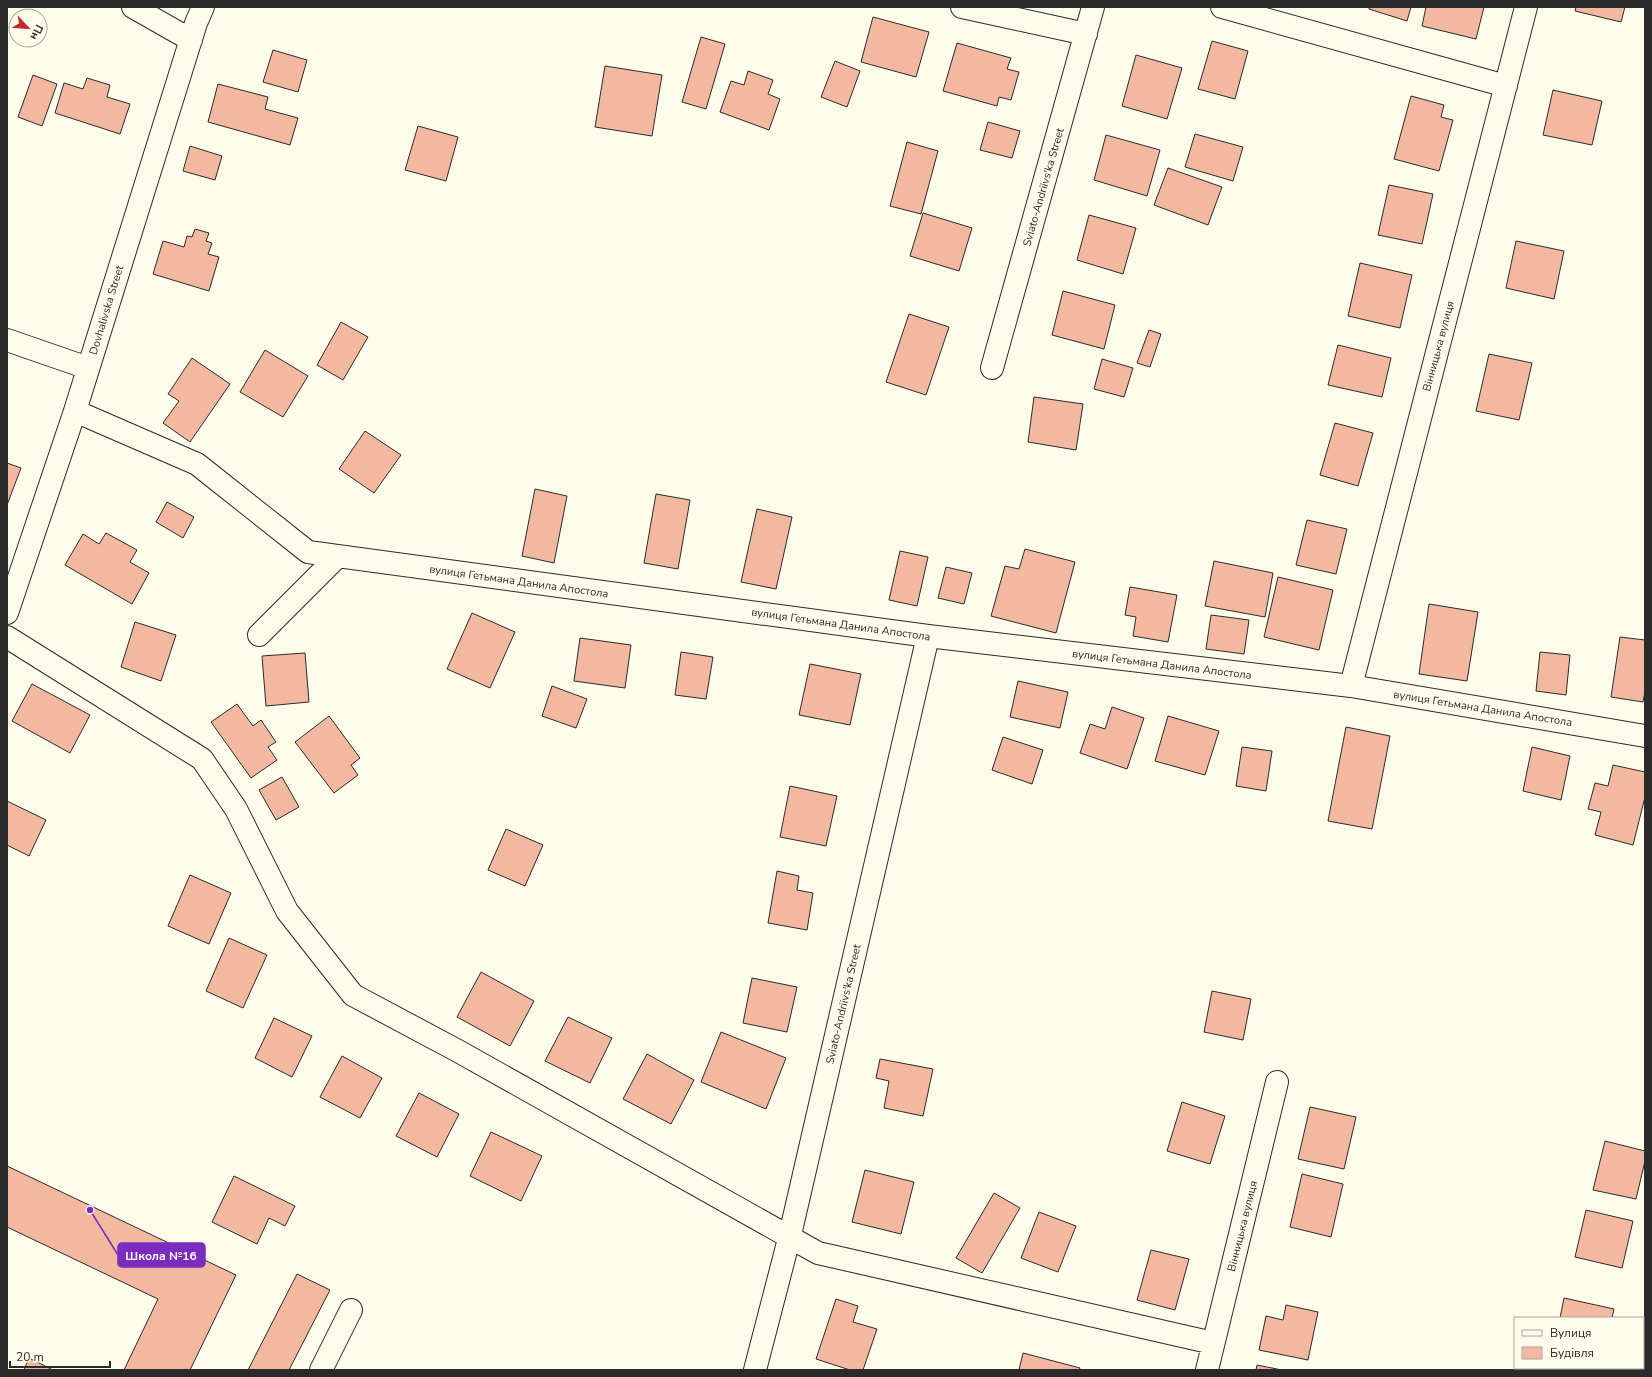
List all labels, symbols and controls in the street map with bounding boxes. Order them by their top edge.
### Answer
north arrow [8,8,48,48]
text: Пн [26,22,47,42]
street label: Sviato-Andriivs'ka Street [1019,126,1068,248]
street label: Dovhalivska Street [86,263,127,357]
street label: Вінницька вулиця [1419,299,1458,393]
street label: вулиця Гетьмана Данила Апостола [428,561,610,602]
street label: вулиця Гетьмана Данила Апостола [750,604,932,645]
street label: вулиця Гетьмана Данила Апостола [1071,646,1253,683]
street label: вулиця Гетьмана Данила Апостола [1392,687,1573,730]
street label: Sviato-Andriivs'ka Street [822,943,865,1065]
street label: Вінницька вулиця [1224,1179,1261,1273]
callout: Школа №16 [118,1243,205,1267]
text: Школа №16 [125,1248,197,1264]
legend [1514,1317,1644,1369]
text: Вулиця [1550,1325,1592,1341]
scale bar [10,1343,110,1369]
text: Будівля [1550,1345,1594,1361]
text: 20 m [16,1349,44,1365]

